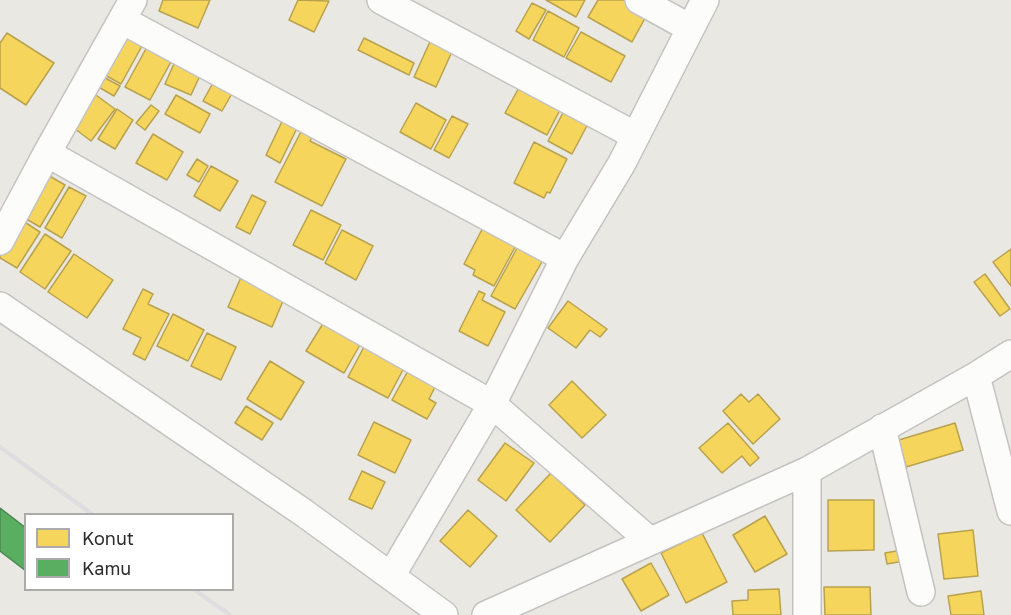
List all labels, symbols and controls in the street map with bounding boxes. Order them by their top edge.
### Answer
legend [24,513,234,591]
text: Konut [82,527,134,549]
text: Kamu [82,557,131,579]

